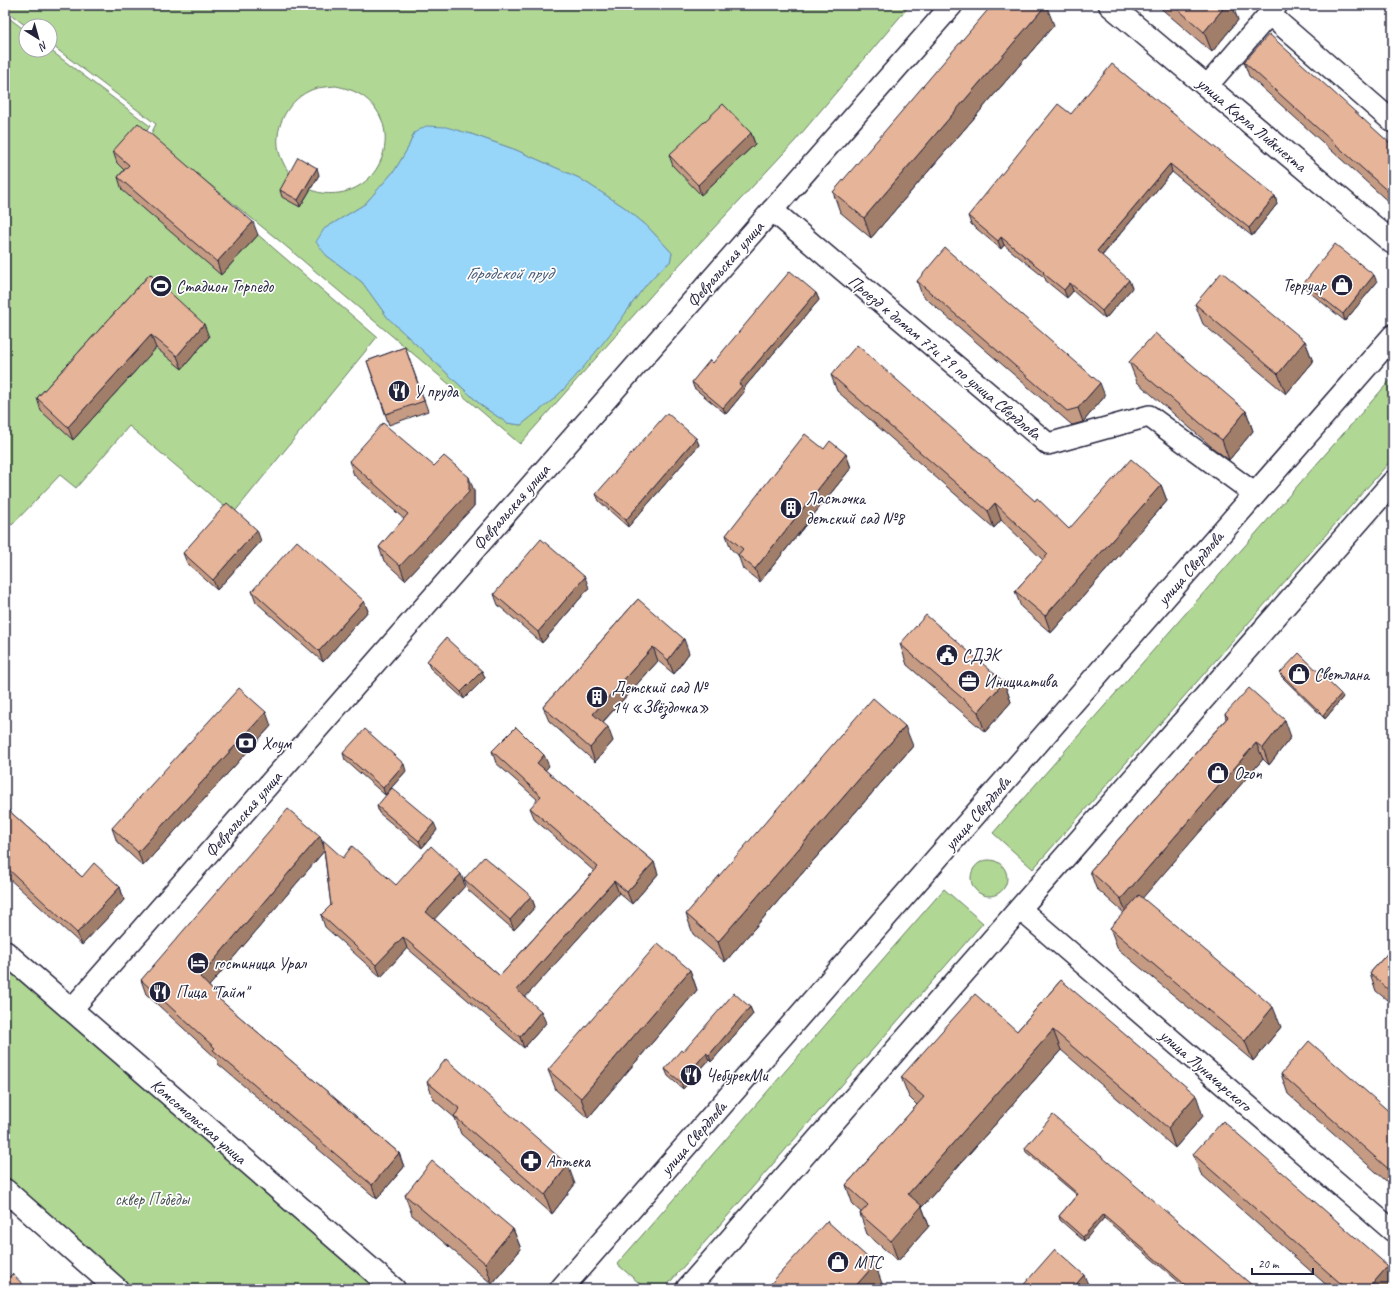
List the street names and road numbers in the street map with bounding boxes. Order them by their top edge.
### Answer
street label: улица Карла Либкнехта [1192,72,1312,177]
street label: Февральская улица [682,216,770,312]
street label: Проезд к домам 77и 79 по улица Свердлова [843,270,1047,446]
street label: Февральская улица [468,459,556,555]
street label: улица Свердлова [1152,526,1230,610]
street label: Февральская улица [200,766,288,862]
street label: улица Свердлова [939,771,1017,855]
street label: улица Луначарского [1155,1024,1257,1117]
street label: Комсомольская улица [147,1074,252,1169]
street label: улица Свердлова [655,1096,733,1180]

